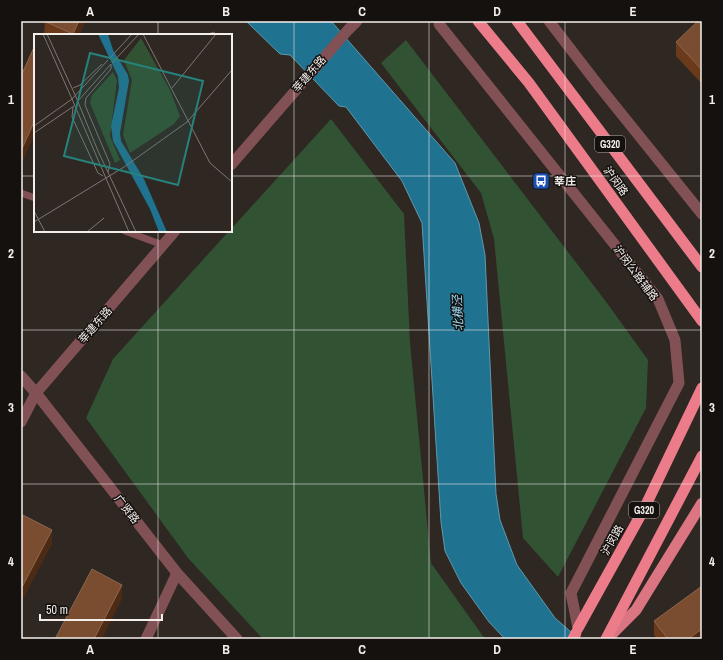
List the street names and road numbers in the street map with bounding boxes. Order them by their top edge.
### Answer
street label: 莘建东路 [289,53,329,95]
road number: G320 [595,136,625,152]
street label: 沪闵路 [601,164,631,198]
street label: 沪闵公路辅路 [611,242,661,304]
street label: 莘建东路 [75,304,115,346]
street label: 广贤路 [111,492,143,526]
road number: G320 [629,502,659,518]
street label: 沪闵路 [598,522,626,558]

